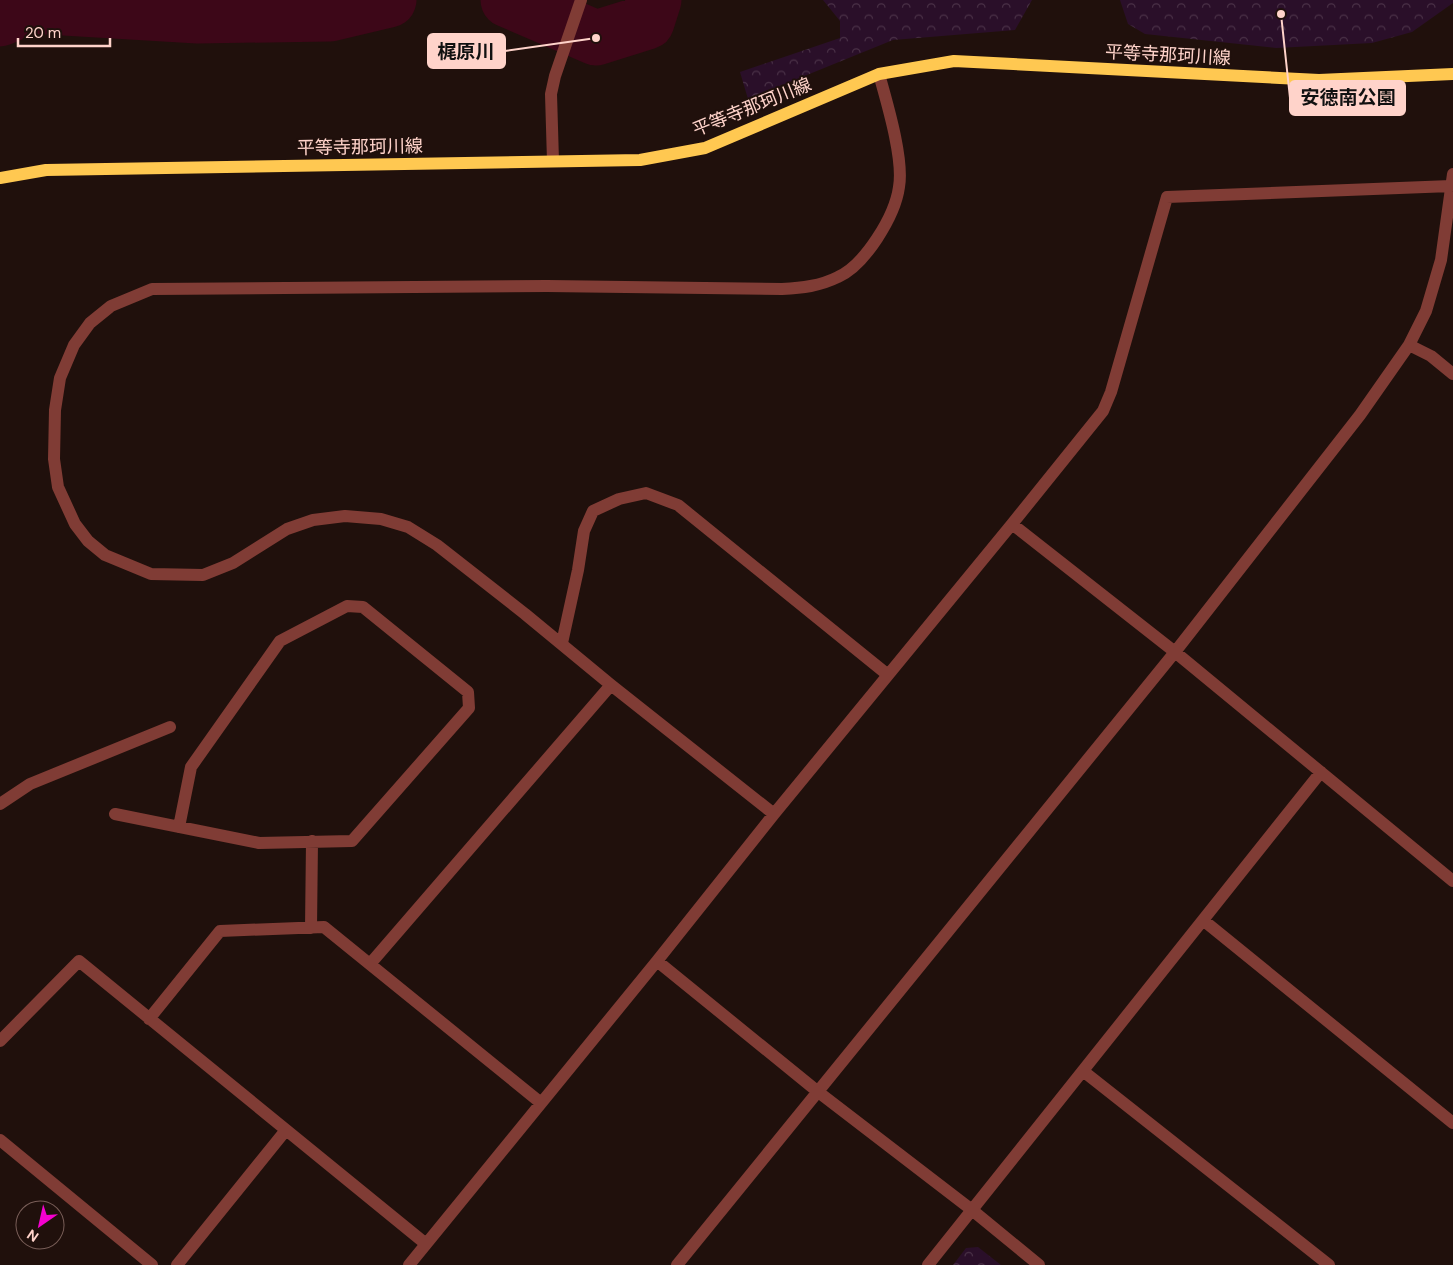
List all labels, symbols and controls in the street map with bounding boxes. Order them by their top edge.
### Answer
scale bar [18,15,110,47]
text: 20 m [25,23,61,43]
callout: 梶原川 [428,34,505,68]
text: 梶原川 [437,39,495,64]
street label: 平等寺那珂川線 [1104,40,1232,70]
street label: 平等寺那珂川線 [689,72,815,142]
callout: 安徳南公園 [1290,81,1405,115]
text: 安徳南公園 [1300,85,1396,110]
street label: 平等寺那珂川線 [297,134,423,160]
north arrow [15,1200,65,1250]
text: N [23,1225,42,1246]

